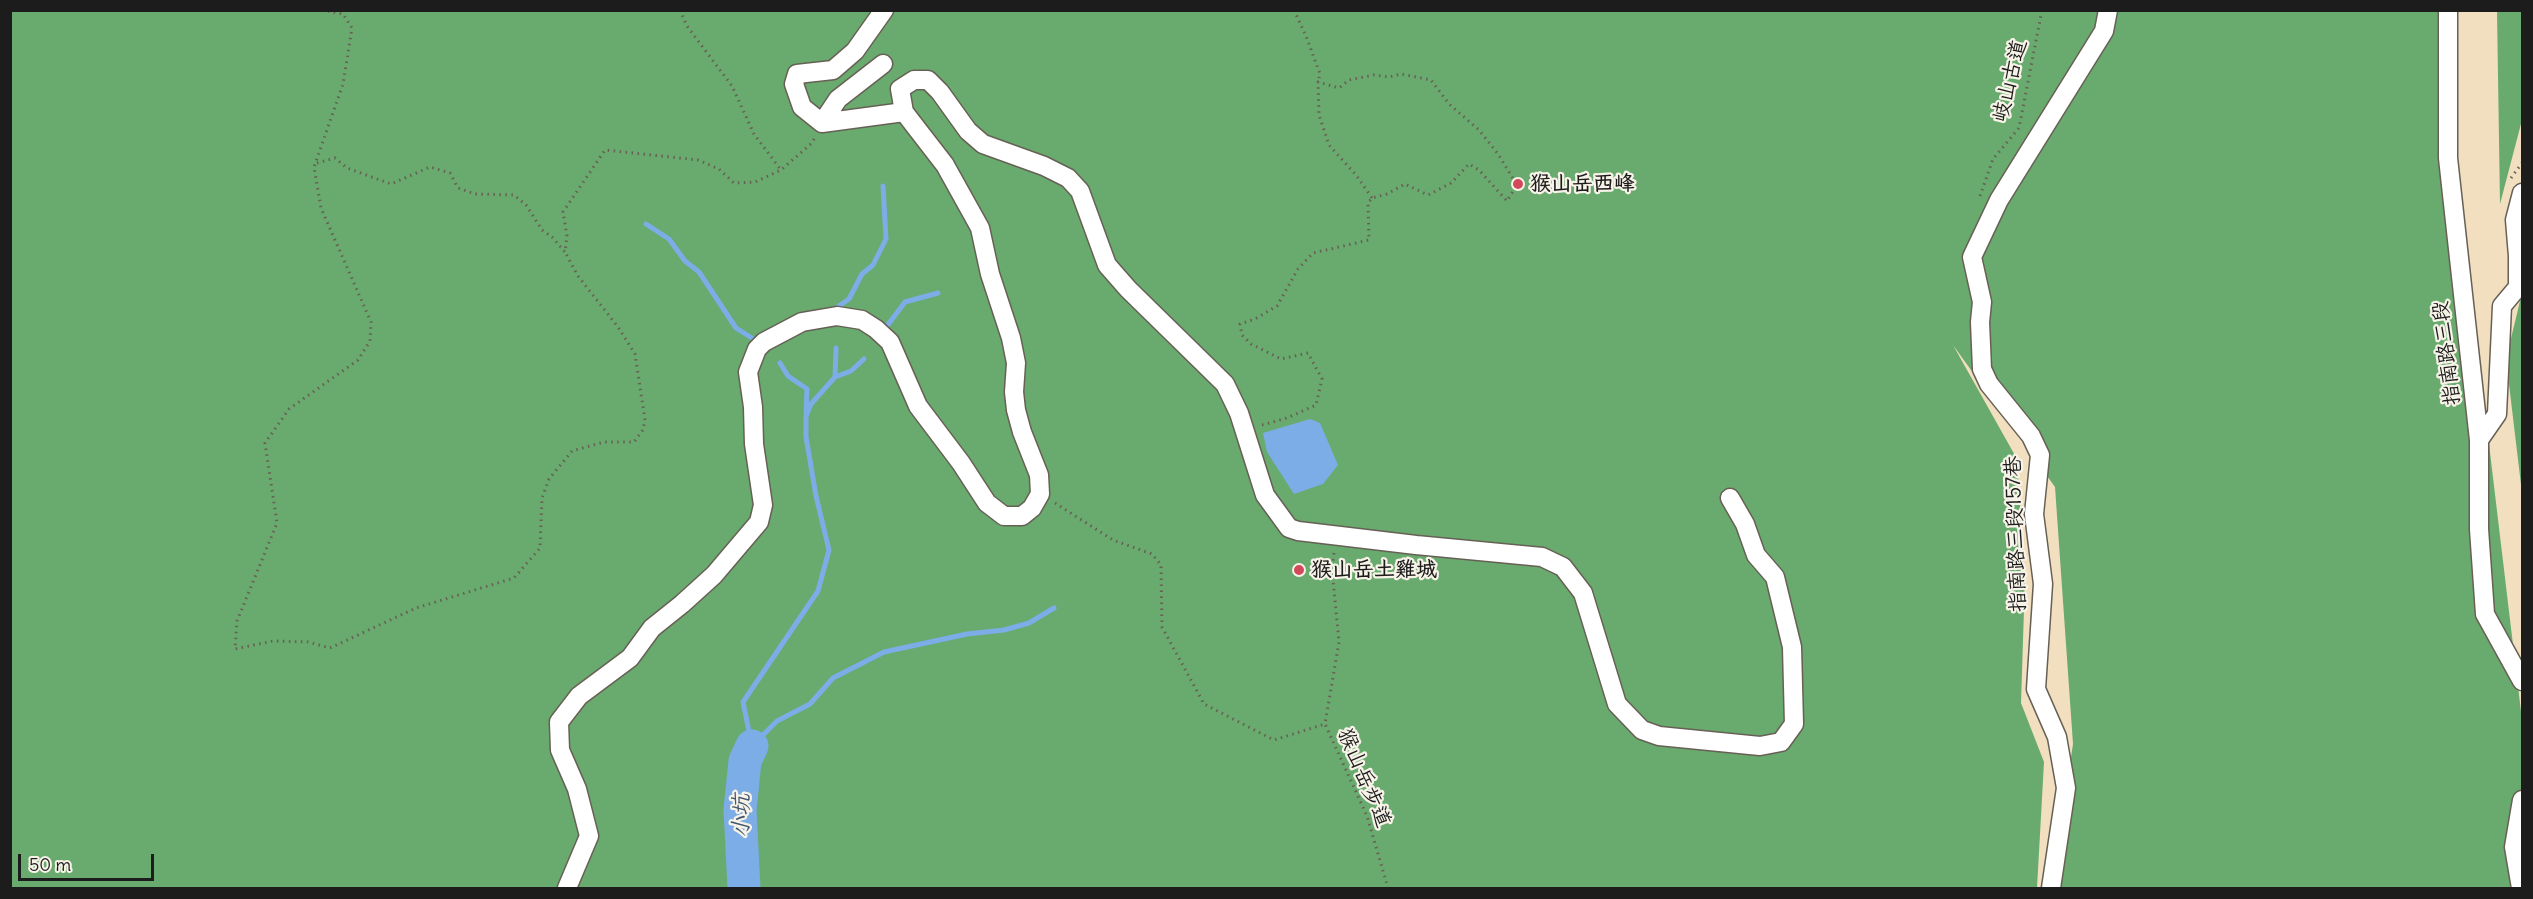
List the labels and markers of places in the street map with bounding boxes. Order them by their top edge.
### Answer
place label: 猴山岳西峰 [1530,171,1635,197]
marker: 猴山岳西峰 [1511,177,1525,191]
place label: 猴山岳土雞城 [1311,557,1437,583]
marker: 猴山岳土雞城 [1292,563,1306,577]

